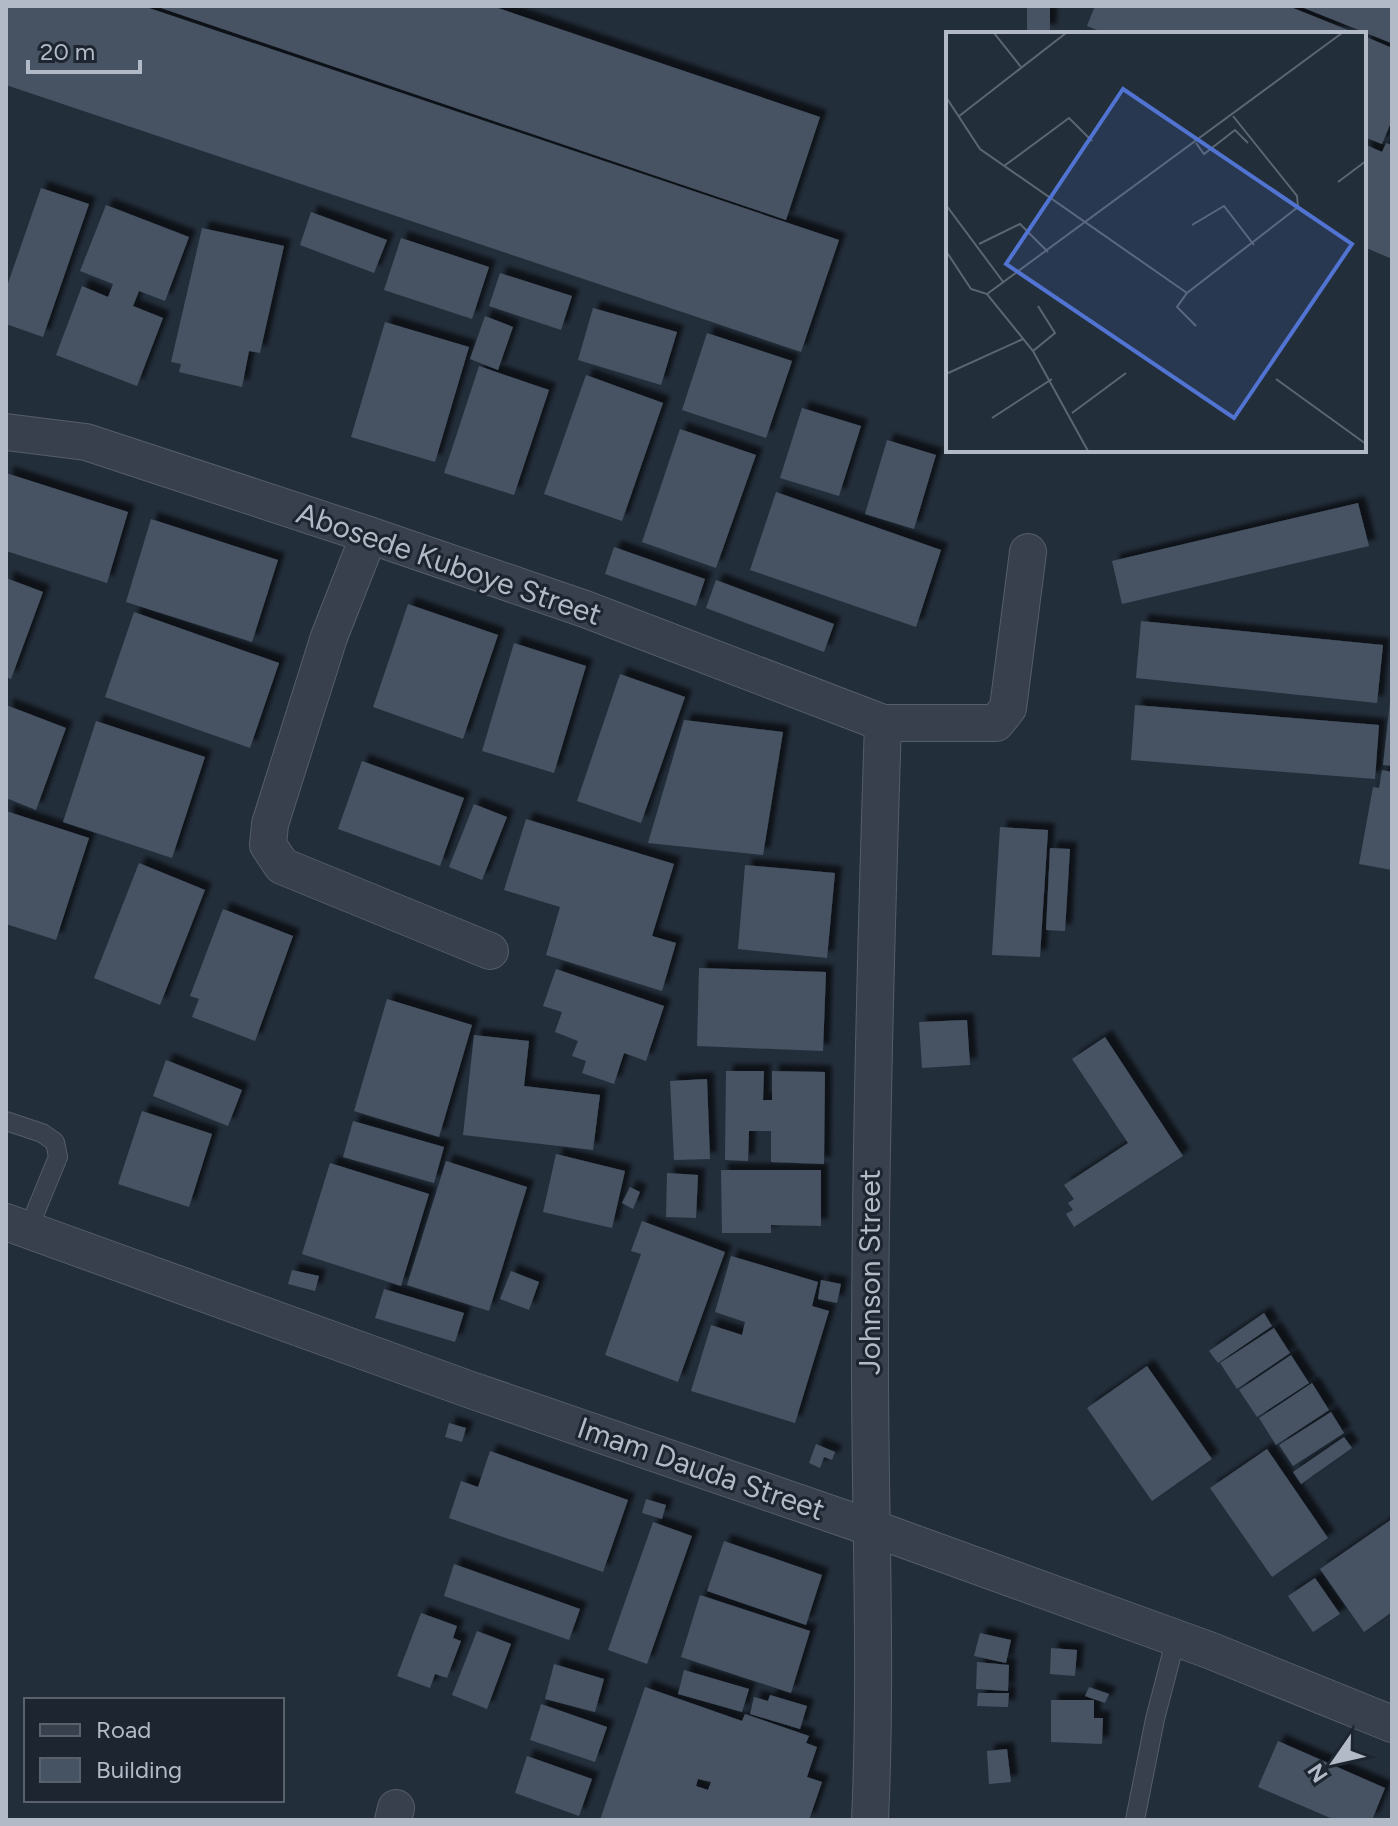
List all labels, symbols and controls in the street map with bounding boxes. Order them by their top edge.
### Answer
scale bar [28,24,140,74]
inset map [946,32,1366,452]
text: 20 m [40,37,95,66]
street label: Abosede Kuboye Street [292,494,606,633]
street label: Johnson Street [851,1169,888,1375]
street label: Imam Dauda Street [573,1409,830,1528]
legend [24,1698,284,1802]
text: Road [96,1715,151,1744]
north arrow [1294,1722,1374,1802]
text: Building [96,1755,182,1784]
text: N [1302,1758,1334,1788]

